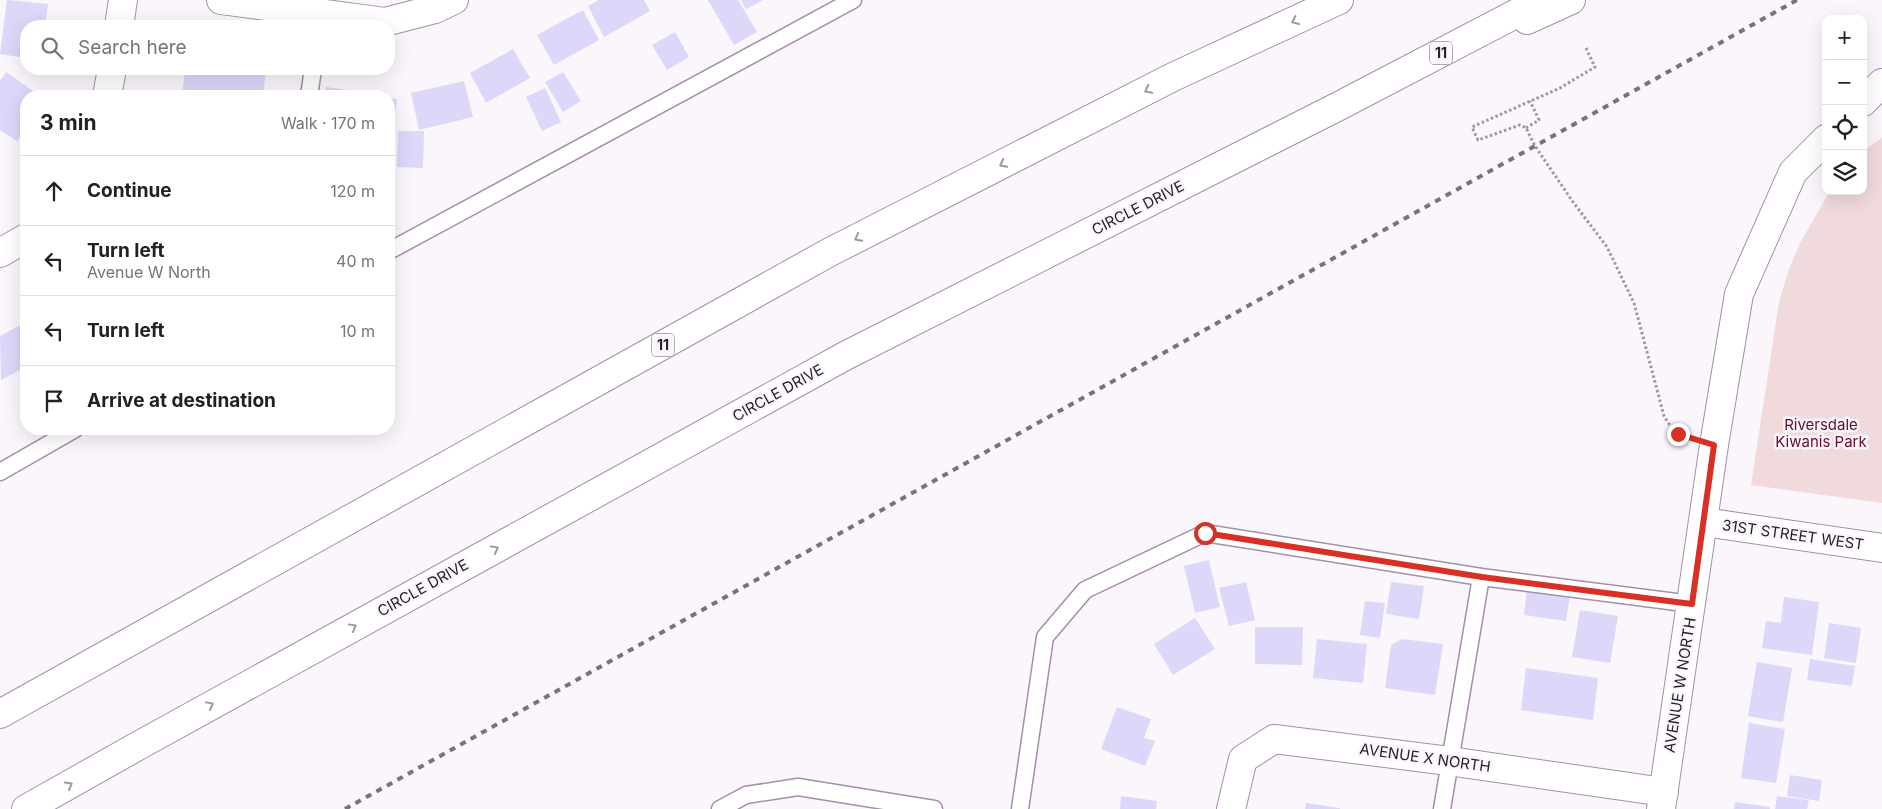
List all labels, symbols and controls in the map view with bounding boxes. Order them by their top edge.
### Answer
one-way arrow [1291,14,1300,25]
map controls [1822,15,1867,195]
button: + [1822,15,1867,60]
search box [20,20,395,75]
icon: search [38,34,66,62]
text: Search here [78,36,187,59]
road number: 11 [1430,42,1452,64]
button: − [1822,60,1867,105]
one-way arrow [1144,84,1153,94]
button: locate [1822,105,1867,150]
text: 3 min [40,110,96,135]
text: Walk · 170 m [281,113,375,133]
button: layers [1822,150,1867,195]
one-way arrow [999,158,1008,168]
street label: CIRCLE DRIVE [1088,176,1187,239]
icon: ahead [40,177,68,205]
text: Continue [87,179,172,202]
text: 120 m [330,181,375,201]
one-way arrow [855,232,864,242]
text: Turn left [87,239,165,262]
icon: left [40,247,68,275]
text: 40 m [336,251,375,271]
text: Avenue W North [87,262,211,282]
icon: left [40,317,68,345]
text: Turn left [87,319,165,342]
text: 10 m [340,321,375,341]
road number: 11 [652,334,674,356]
street label: CIRCLE DRIVE [729,360,827,425]
icon: arrive [40,387,68,415]
text: Arrive at destination [87,389,276,412]
park label: Riversdale Kiwanis Park [1775,415,1867,451]
route end [1667,423,1690,446]
street label: 31ST STREET WEST [1721,515,1865,554]
route start [1194,522,1217,545]
one-way arrow [490,545,499,555]
street label: CIRCLE DRIVE [374,555,472,620]
street label: AVENUE W NORTH [1659,616,1700,754]
one-way arrow [347,623,356,633]
one-way arrow [205,702,214,712]
street label: AVENUE X NORTH [1358,739,1492,776]
one-way arrow [63,781,72,791]

